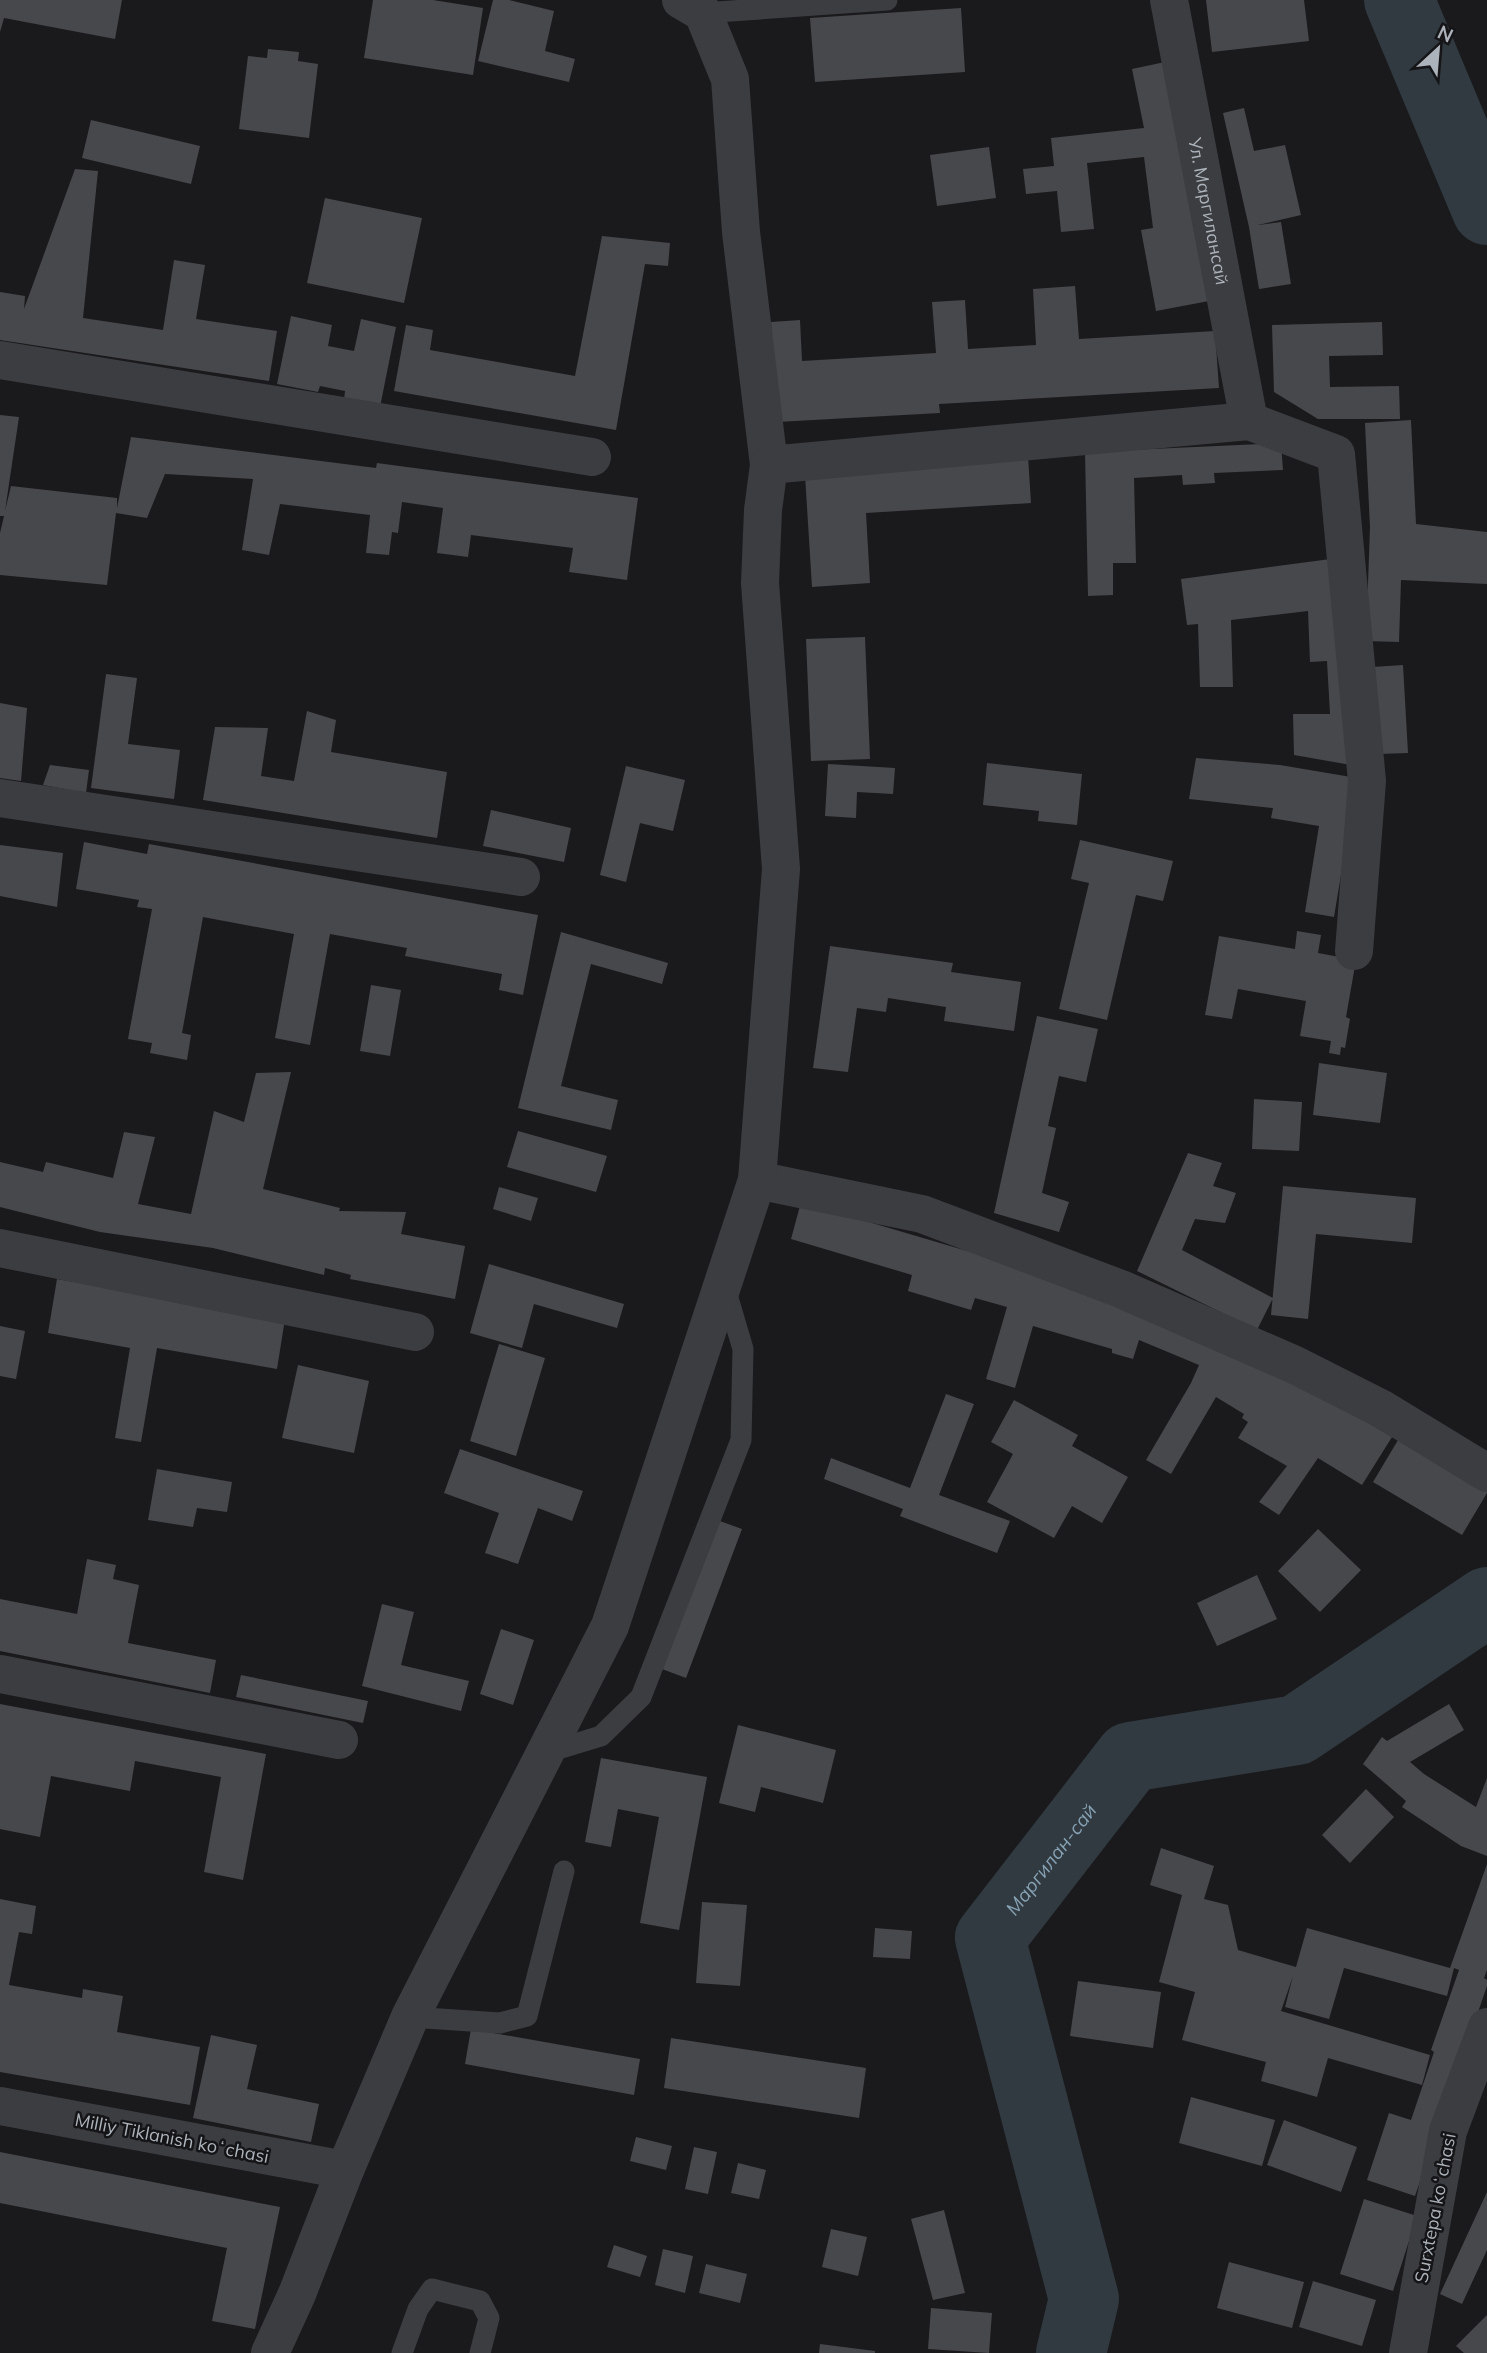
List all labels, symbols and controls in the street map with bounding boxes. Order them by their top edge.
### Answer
north arrow [1403,14,1473,84]
text: N [1434,20,1457,48]
street label: Ул. Маргилансай [1184,135,1234,287]
water label: Маргилан-сай [1000,1799,1101,1920]
street label: Milliy Tiklanish koʻchasi [73,2108,271,2168]
street label: Surxtepa koʻchasi [1409,2131,1461,2285]

